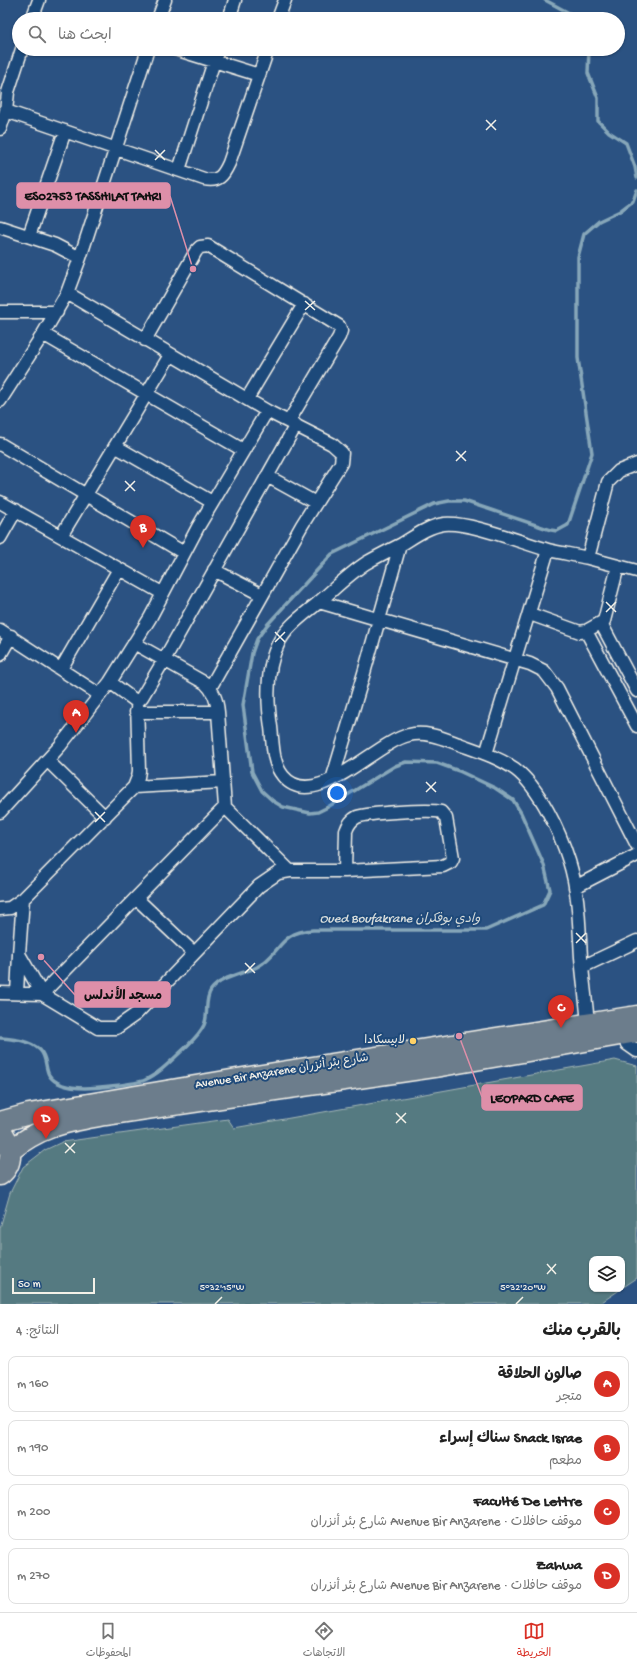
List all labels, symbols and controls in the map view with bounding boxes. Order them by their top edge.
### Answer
search box [12,12,625,56]
icon: search [26,23,48,45]
text: ابحث هنا [58,27,112,45]
callout: ES02753 TASSHILAT TAHRI [17,183,170,208]
text: ES02753 TASSHILAT TAHRI [24,190,162,205]
pin: B [130,515,156,548]
pin: A [63,700,89,733]
your location [327,783,347,803]
water label: Oued Boufakrane وادي بوفكران [320,911,480,927]
callout: مسجد الأندلس [75,982,170,1007]
text: مسجد الأندلس [84,985,162,1004]
pin: C [548,995,574,1028]
place label: لابيسكادا [364,1034,405,1048]
marker: لابيسكادا [408,1036,418,1046]
street label: Avenue Bir Anzarene شارع بئر أنزران [194,1049,370,1093]
callout: LEOPARD CAFE [482,1085,582,1110]
text: LEOPARD CAFE [490,1092,575,1107]
pin: D [33,1106,59,1139]
map controls [589,1256,625,1292]
button: layers [589,1256,625,1292]
scale bar [12,1276,95,1295]
text: 50 m [18,1279,40,1291]
text: 5°32'15"W [200,1282,245,1294]
text: 5°32'20"W [500,1282,546,1294]
text: بالقرب منك [542,1322,621,1342]
text: النتائج: 4 [16,1324,59,1339]
text: صالون الحلاقة [498,1366,582,1384]
text: 160 m [17,1377,49,1392]
text: A [603,1377,611,1392]
text: متجر [557,1390,582,1405]
text: Snack Israe سناك إسراء [439,1430,582,1448]
text: 190 m [17,1441,48,1456]
text: B [604,1441,610,1456]
text: مطعم [549,1454,582,1469]
text: Faculté De Lettre [474,1493,582,1511]
text: 200 m [17,1505,50,1520]
text: C [603,1505,611,1520]
text: موقف حافلات · Avenue Bir Anzarene شارع بئر أنزران [311,1515,582,1530]
text: Zahwa [536,1557,582,1575]
text: 270 m [17,1569,50,1584]
text: D [603,1569,611,1584]
text: موقف حافلات · Avenue Bir Anzarene شارع بئر أنزران [311,1579,582,1594]
tab: المحفوظات [86,1620,131,1662]
tab: الاتجاهات [303,1620,345,1662]
tab: الخريطة [517,1620,551,1662]

